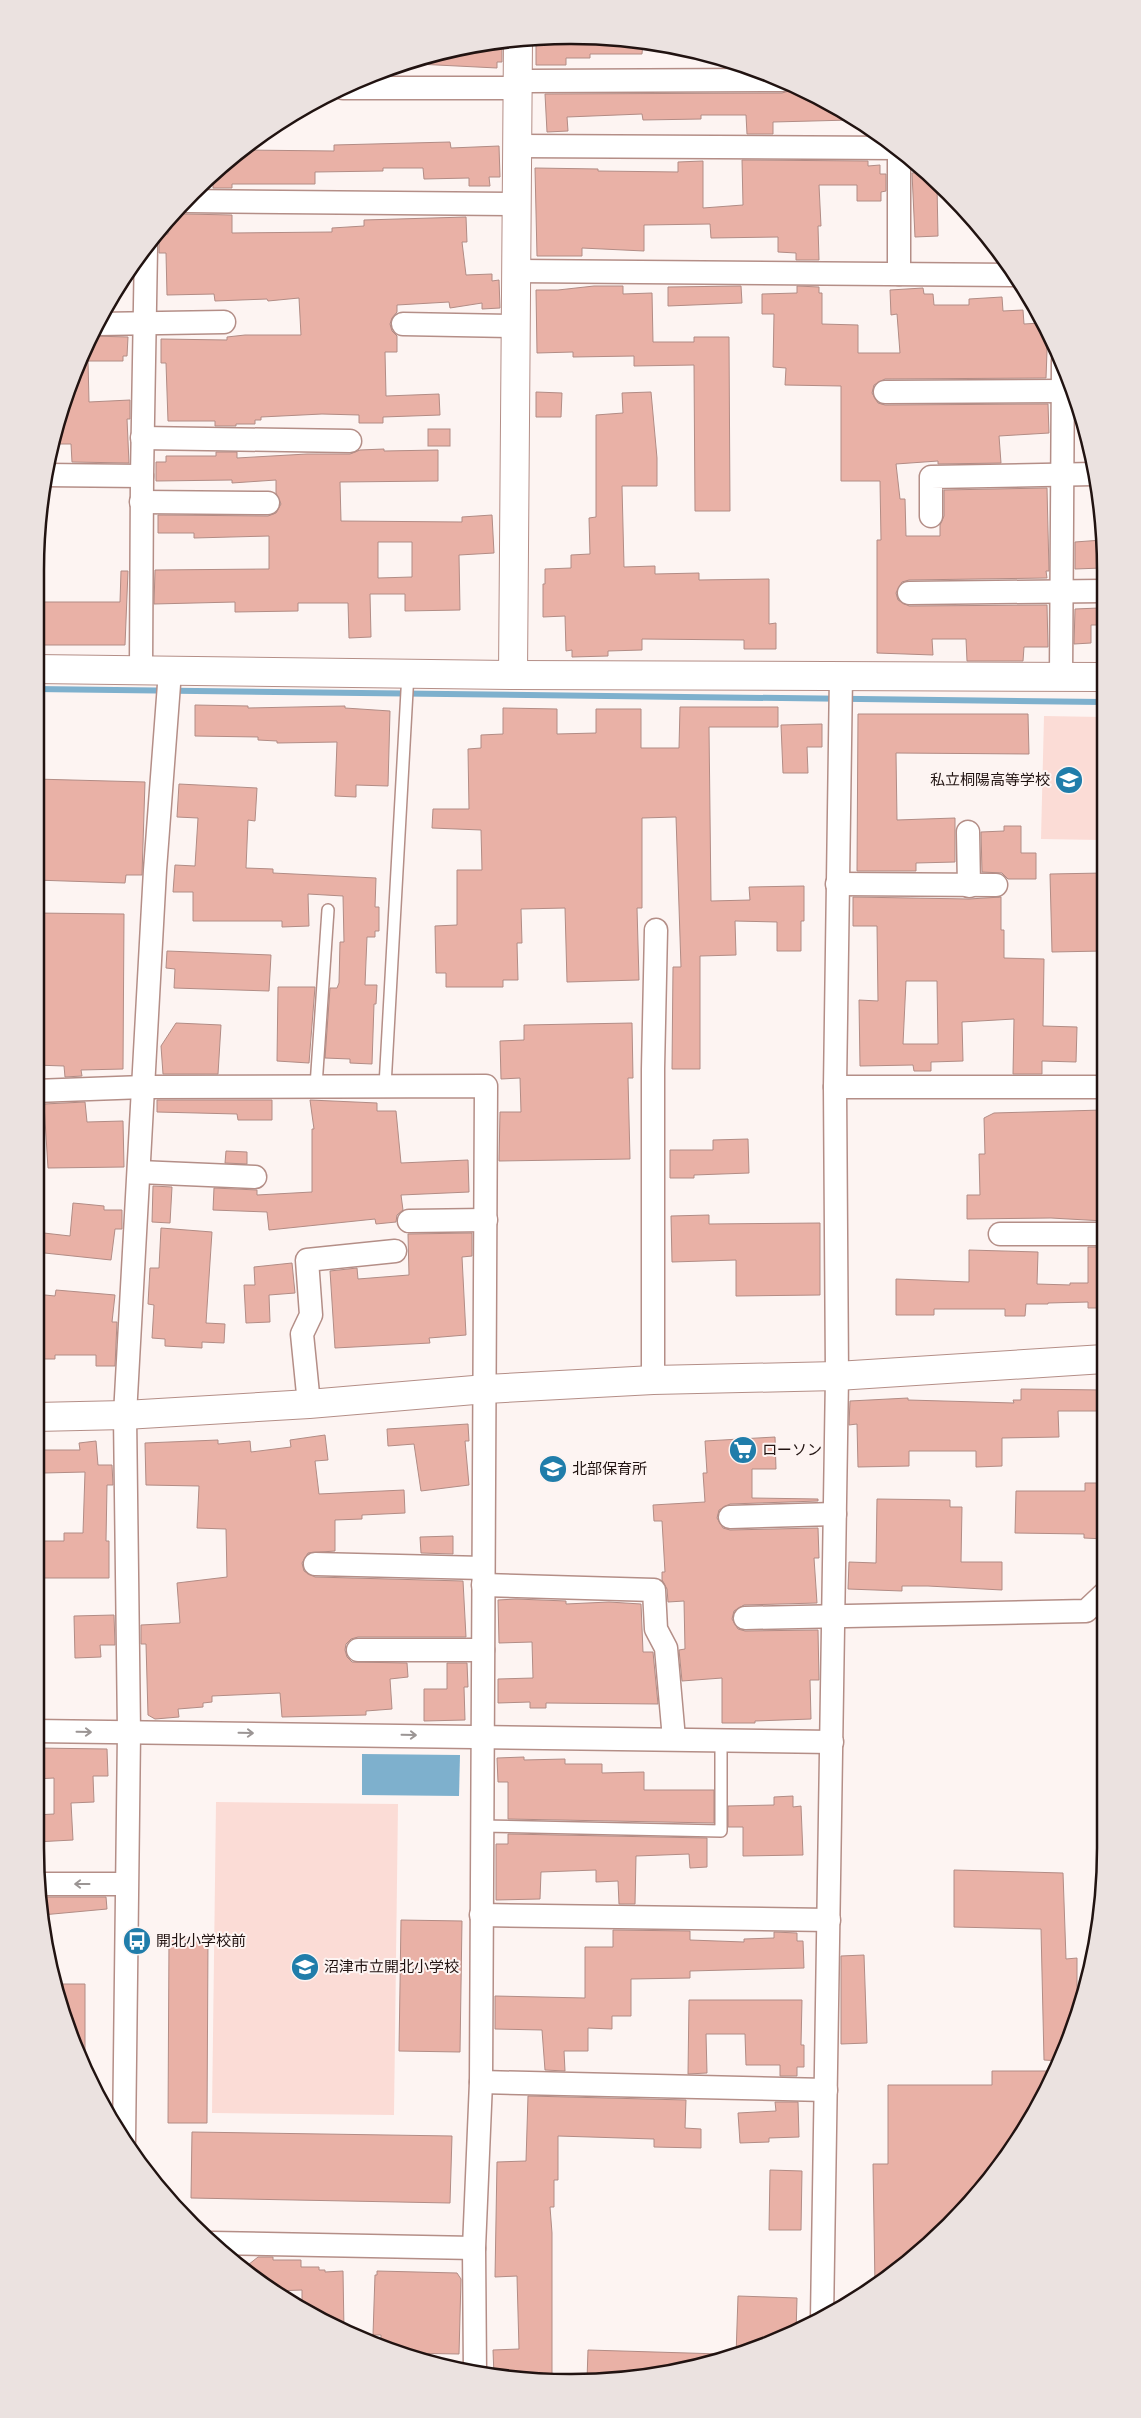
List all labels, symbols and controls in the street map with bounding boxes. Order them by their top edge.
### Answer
school or university icon: 私立桐陽高等学校 [1054,765,1084,795]
place label: 私立桐陽高等学校 [930,768,1050,791]
supermarket icon: ローソン [728,1435,758,1465]
place label: ローソン [762,1438,822,1461]
school or university icon: 北部保育所 [538,1454,568,1484]
place label: 北部保育所 [572,1457,647,1480]
one-way arrow [75,1727,91,1736]
one-way arrow [238,1729,254,1738]
one-way arrow [400,1731,416,1740]
one-way arrow [74,1879,90,1889]
bus stop icon: 開北小学校前 [122,1926,152,1956]
place label: 開北小学校前 [156,1929,246,1952]
school or university icon: 沼津市立開北小学校 [290,1952,320,1982]
place label: 沼津市立開北小学校 [324,1955,459,1978]

